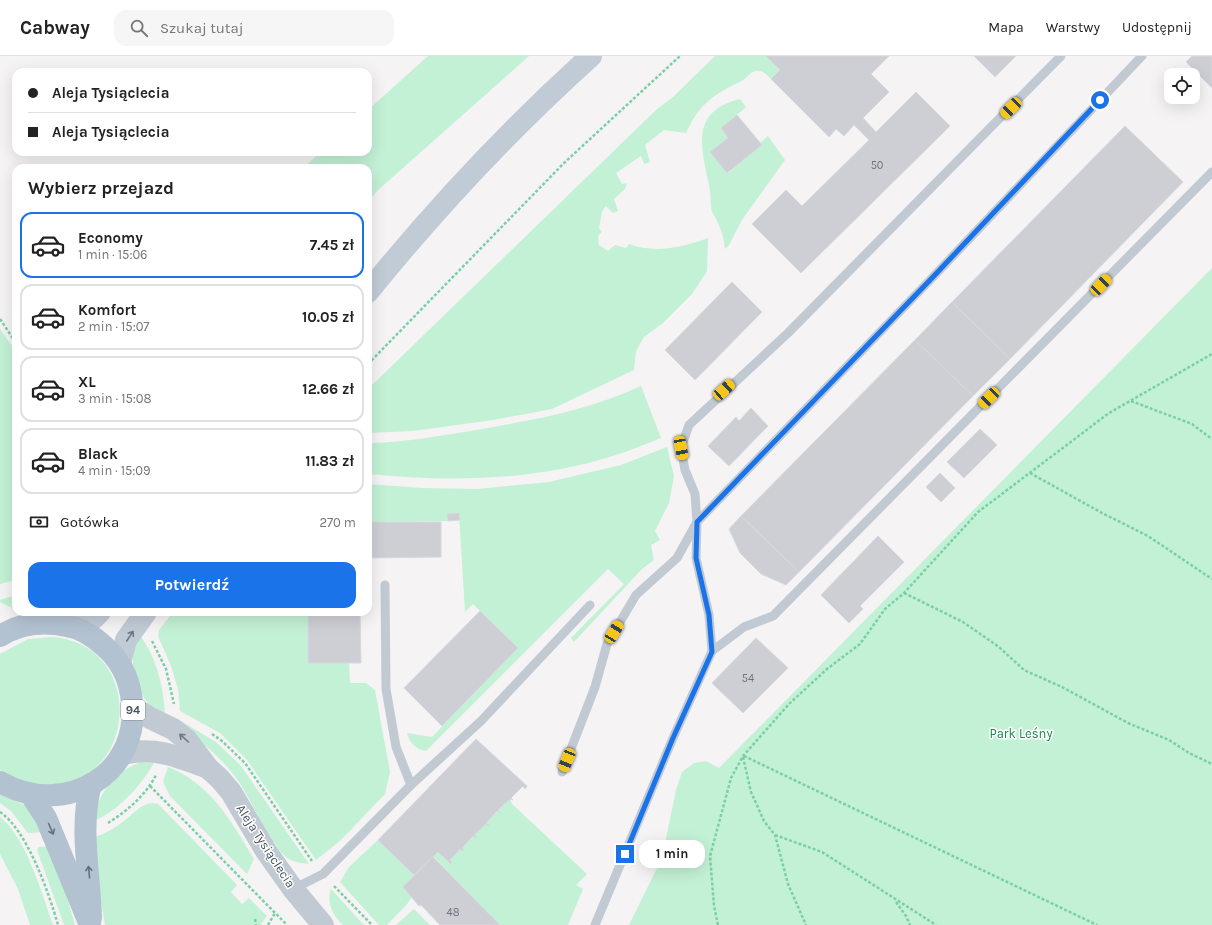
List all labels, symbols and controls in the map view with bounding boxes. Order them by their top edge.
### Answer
search box [114,10,394,46]
text: Cabway [20,17,90,39]
icon: search [128,17,150,39]
text: Szukaj tutaj [160,19,243,37]
text: Mapa [988,19,1024,36]
text: Warstwy [1046,19,1100,36]
text: Udostępnij [1122,19,1192,36]
map controls [1164,68,1200,104]
button: locate [1164,68,1200,104]
text: Aleja Tysiąclecia [52,84,170,102]
route start [1091,91,1109,109]
car [998,95,1024,121]
text: Aleja Tysiąclecia [52,123,170,141]
house number: 50 [871,159,883,172]
text: Wybierz przejazd [28,177,174,199]
icon: car [30,227,66,263]
text: Economy [78,229,143,247]
text: 7.45 zł [310,236,354,254]
text: 1 min · 15:06 [78,247,148,262]
car [1088,272,1114,298]
icon: car [30,299,66,335]
text: Komfort [78,301,136,319]
text: 10.05 zł [302,308,354,326]
text: 2 min · 15:07 [78,319,149,334]
icon: car [30,371,66,407]
text: XL [78,373,96,391]
car [711,378,737,402]
text: 12.66 zł [302,380,354,398]
car [976,385,1002,411]
text: 3 min · 15:08 [78,391,151,406]
car [673,435,689,461]
icon: car [30,443,66,479]
text: Black [78,445,118,463]
text: 11.83 zł [305,452,354,470]
text: 4 min · 15:09 [78,463,151,478]
icon: cash [28,511,50,533]
text: Gotówka [60,513,119,531]
text: 270 m [319,515,356,530]
button: Potwierdź [28,562,356,608]
car [603,619,625,645]
one-way arrow [126,630,134,642]
house number: 54 [742,672,754,685]
road number: 94 [121,700,145,720]
park label: Park Leśny [990,726,1052,741]
one-way arrow [179,733,189,743]
car [557,747,577,773]
street label: Aleja Tysiąclecia [233,802,299,890]
one-way arrow [47,822,55,834]
callout: 1 min [639,840,705,868]
route end [616,845,634,863]
text: 1 min [656,846,688,861]
one-way arrow [86,866,93,879]
house number: 48 [447,906,460,919]

